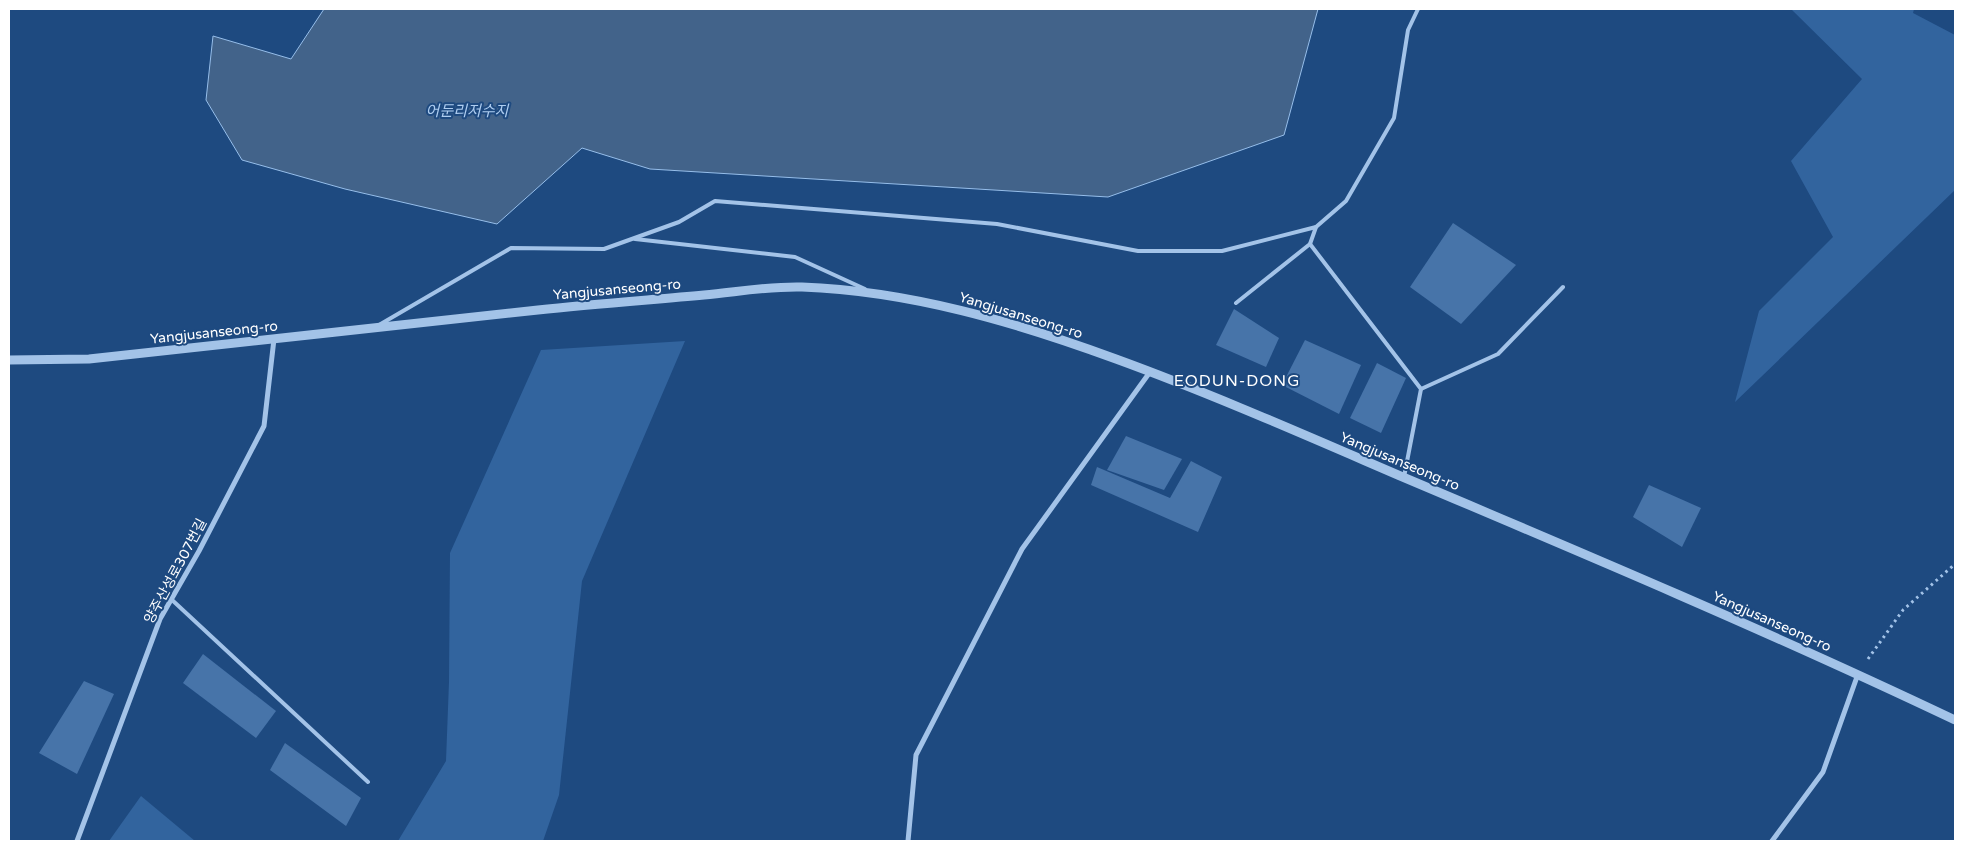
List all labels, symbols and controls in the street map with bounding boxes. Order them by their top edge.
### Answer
water label: 어둔리저수지 [426,102,510,120]
street label: Yangjusanseong-ro [552,275,682,304]
street label: Yangjusanseong-ro [957,289,1085,342]
street label: Yangjusanseong-ro [149,317,279,348]
district label: EODUN-DONG [1174,371,1300,391]
street label: Yangjusanseong-ro [1338,429,1462,494]
street label: 양주산성로307번길 [141,516,210,627]
street label: Yangjusanseong-ro [1710,588,1834,655]

